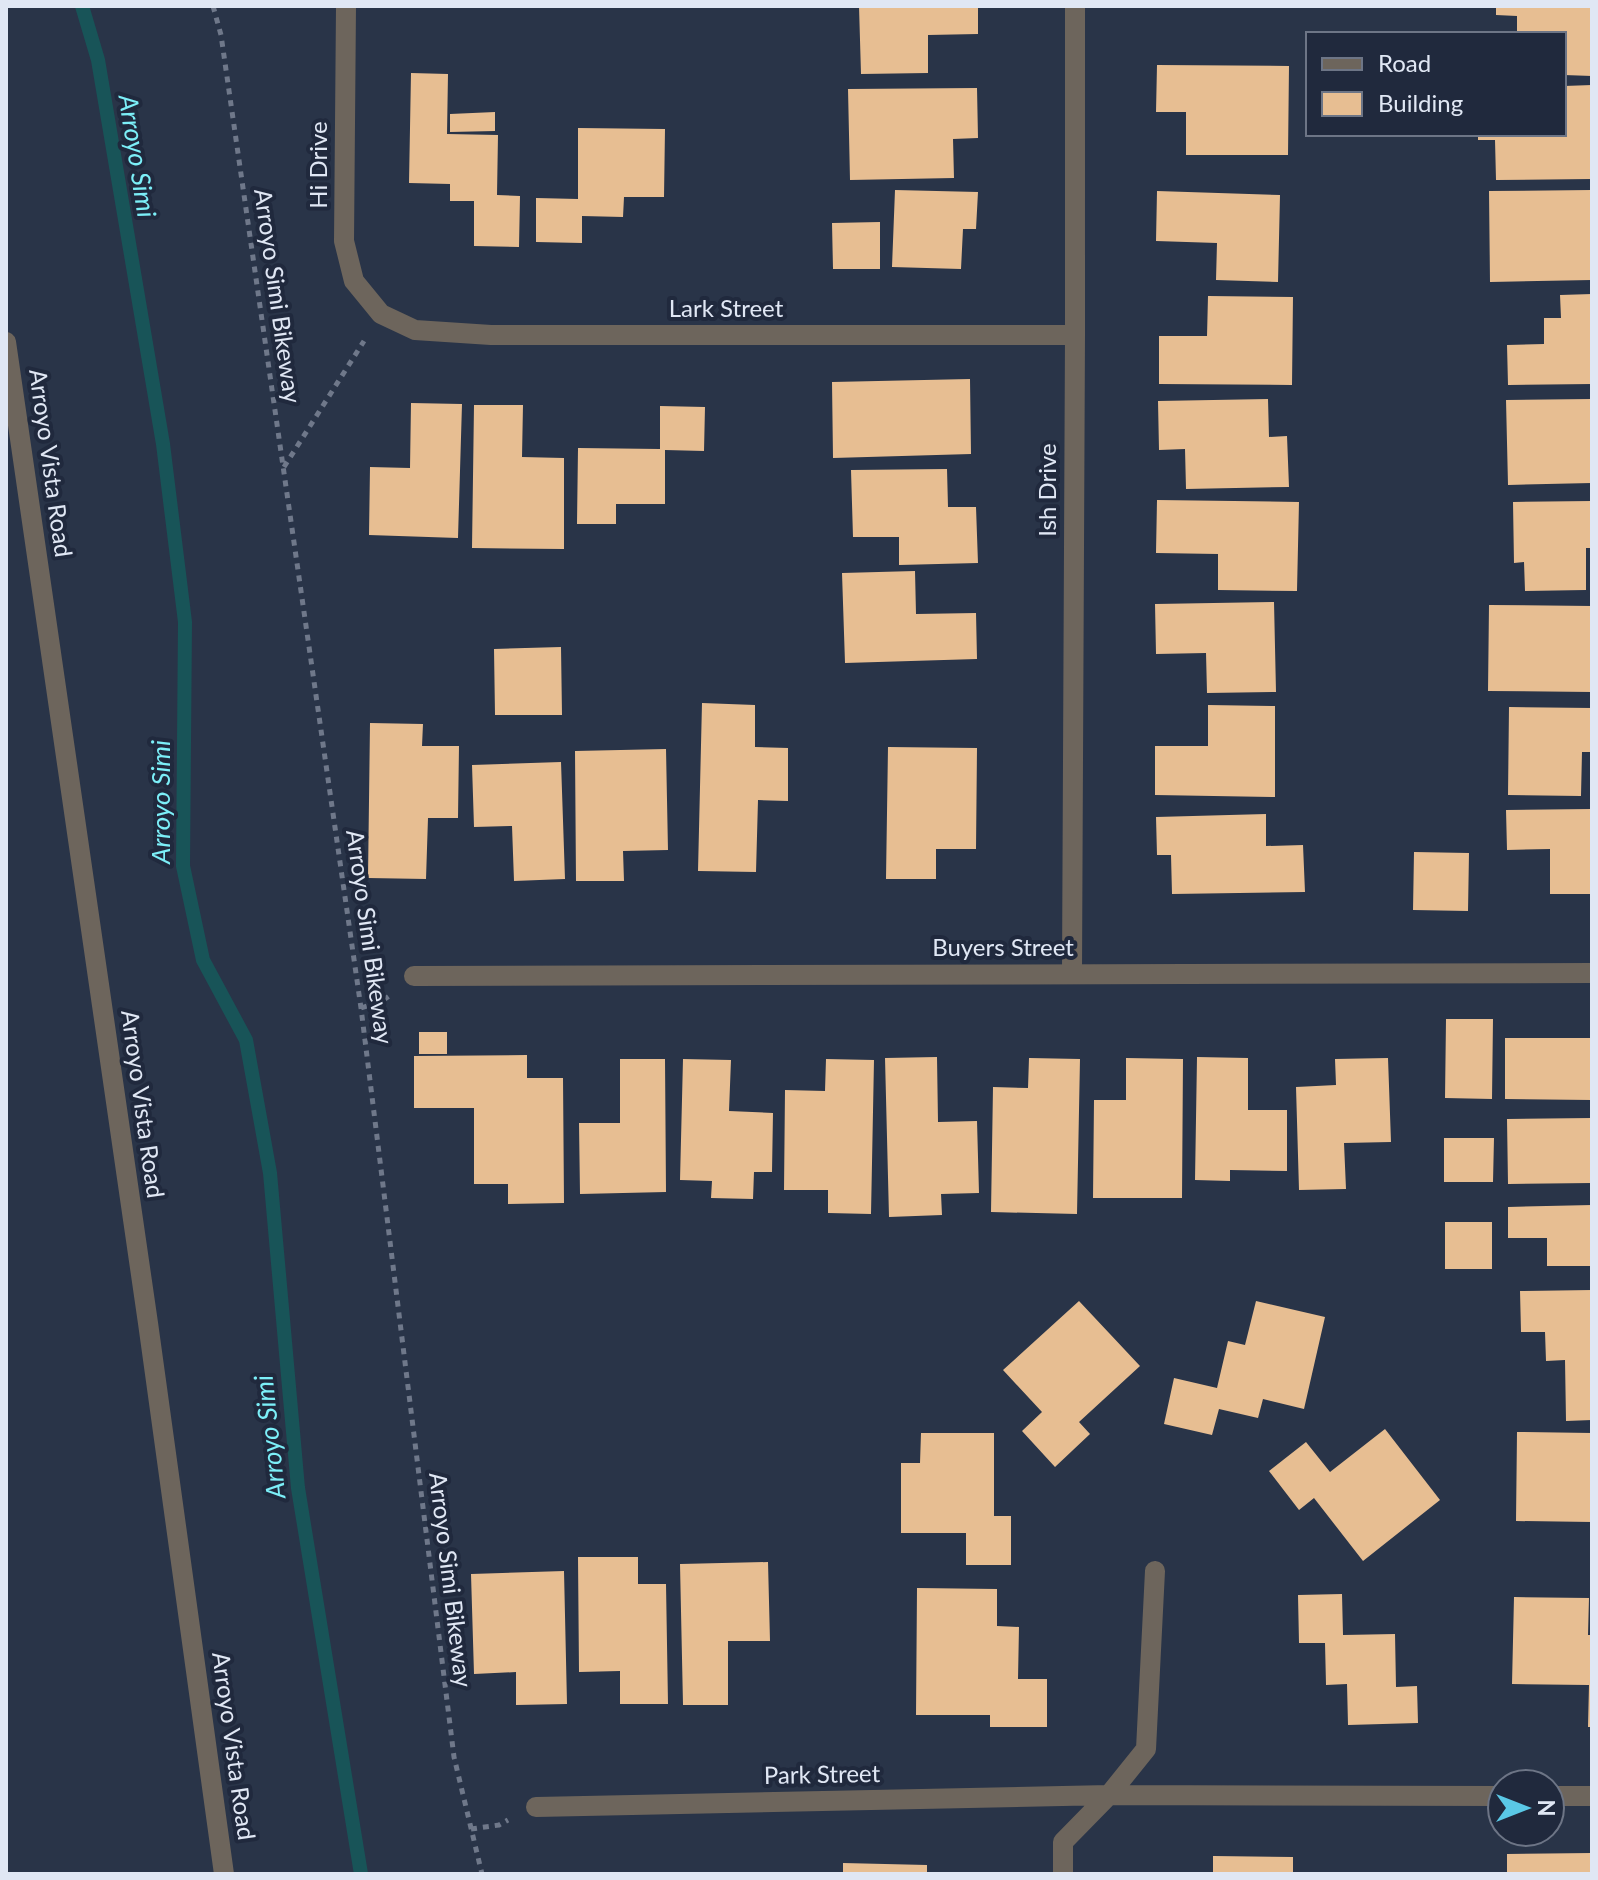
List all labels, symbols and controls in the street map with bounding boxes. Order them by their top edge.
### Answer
legend [1306,32,1566,136]
text: Road [1378,48,1431,77]
text: Building [1378,88,1463,117]
water label: Arroyo Simi [112,91,163,220]
street label: Hi Drive [303,121,332,209]
street label: Arroyo Simi Bikeway [249,187,308,406]
street label: Lark Street [669,293,784,322]
street label: Arroyo Vista Road [24,367,79,559]
street label: Ish Drive [1032,443,1061,537]
water label: Arroyo Simi [144,740,176,865]
street label: Arroyo Simi Bikeway [341,828,400,1047]
street label: Buyers Street [932,932,1074,961]
street label: Arroyo Vista Road [116,1008,171,1200]
water label: Arroyo Simi [247,1374,292,1501]
street label: Arroyo Simi Bikeway [424,1471,479,1690]
street label: Arroyo Vista Road [207,1650,262,1842]
street label: Park Street [764,1758,881,1789]
north arrow [1486,1768,1566,1848]
text: N [1533,1800,1560,1816]

